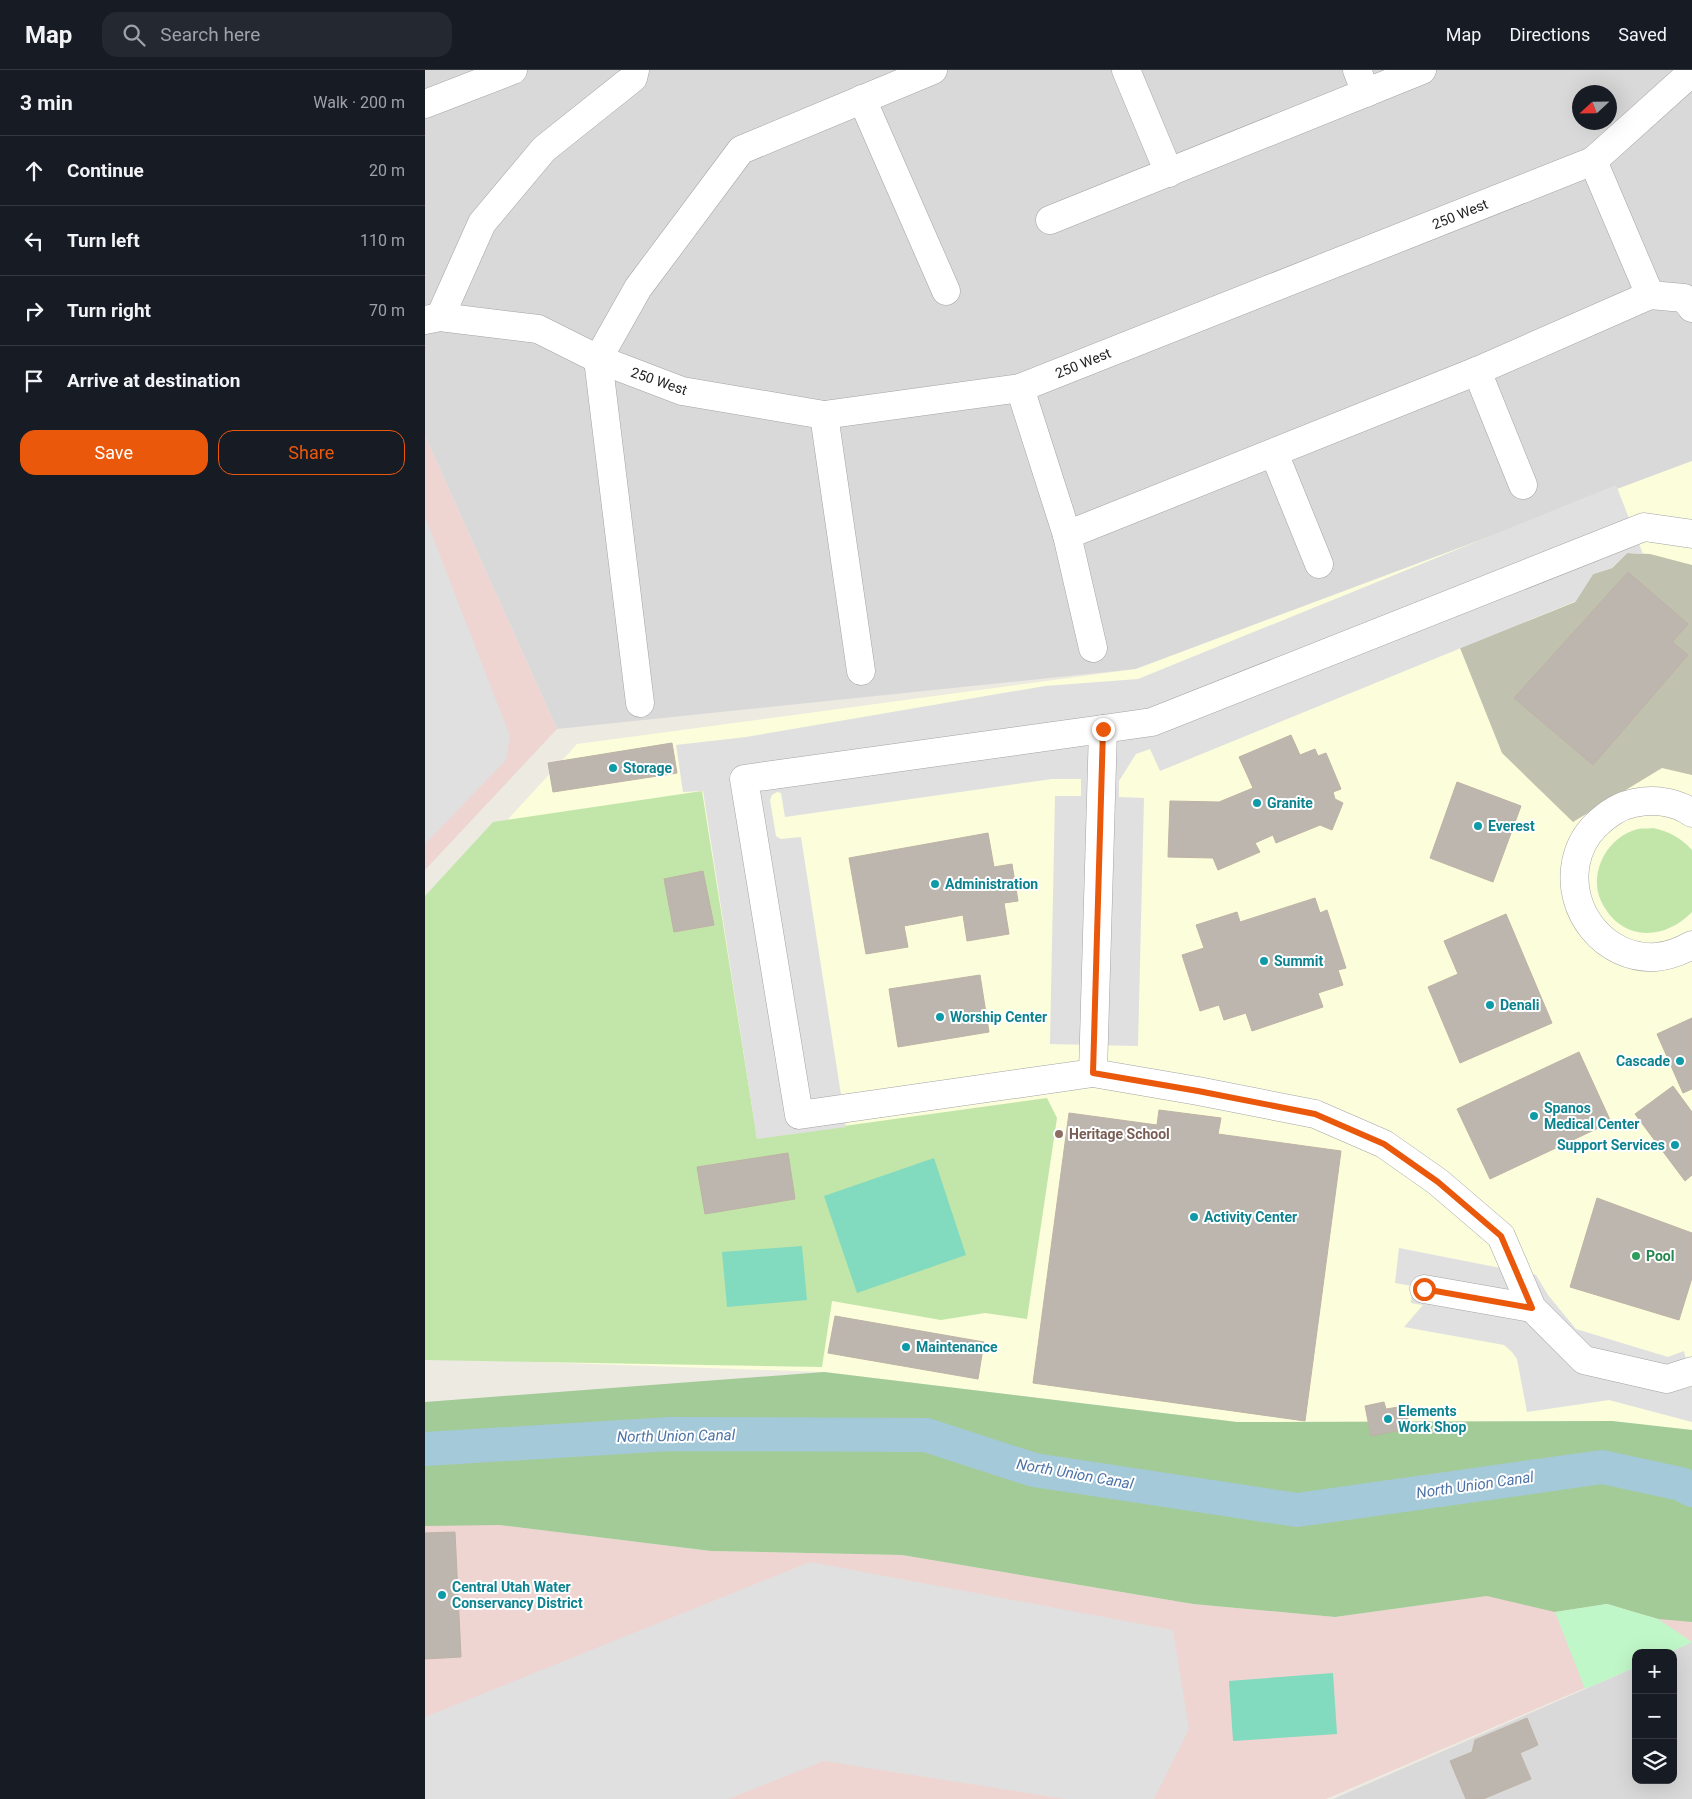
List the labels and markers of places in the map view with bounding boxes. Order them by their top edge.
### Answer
place label: Storage [623,760,672,776]
marker: Storage [607,762,619,774]
place label: Granite [1267,795,1313,811]
marker: Granite [1251,797,1263,809]
place label: Everest [1488,818,1535,834]
marker: Everest [1472,820,1484,832]
place label: Administration [945,876,1038,892]
marker: Administration [929,878,941,890]
place label: Summit [1274,953,1323,969]
marker: Summit [1258,955,1270,967]
place label: Denali [1500,997,1539,1013]
marker: Denali [1484,999,1496,1011]
place label: Worship Center [950,1009,1047,1025]
marker: Worship Center [934,1011,946,1023]
place label: Cascade [1616,1053,1670,1069]
marker: Cascade [1674,1055,1686,1067]
place label: Spanos Medical Center [1544,1100,1639,1132]
marker: Spanos Medical Center [1528,1110,1540,1122]
place label: Heritage School [1069,1126,1170,1142]
marker: Heritage School [1053,1128,1065,1140]
place label: Support Services [1557,1137,1665,1153]
marker: Support Services [1669,1139,1681,1151]
place label: Activity Center [1204,1209,1297,1225]
marker: Activity Center [1188,1211,1200,1223]
place label: Pool [1646,1248,1674,1264]
marker: Pool [1630,1250,1642,1262]
place label: Maintenance [916,1339,998,1355]
marker: Maintenance [900,1341,912,1353]
place label: Elements Work Shop [1398,1403,1466,1435]
marker: Elements Work Shop [1382,1413,1394,1425]
place label: Central Utah Water Conservancy District [452,1579,583,1611]
marker: Central Utah Water Conservancy District [436,1589,448,1601]

